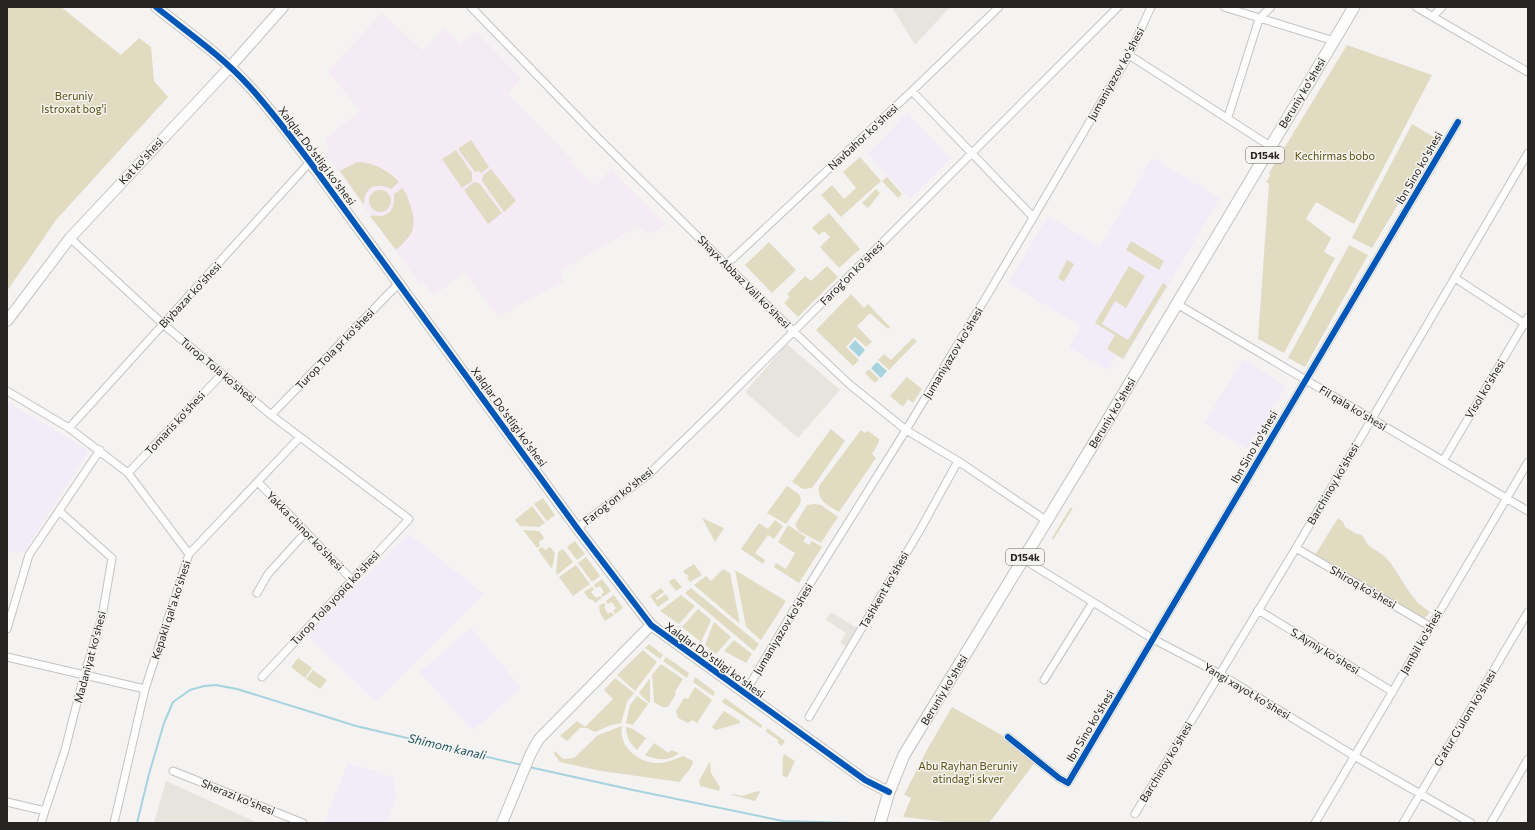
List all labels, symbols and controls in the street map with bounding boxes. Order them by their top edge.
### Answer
street label: Jumaniyazov ko'shesi [1085,25,1147,123]
street label: Beruniy ko'shesi [1275,55,1328,130]
park label: Beruniy Istroxat bog'i [41,89,107,115]
street label: Navbahor ko'shesi [825,101,900,172]
street label: Xalqlar Do'stligi ko'shesi [276,104,359,208]
street label: Ibn Sino ko'shesi [1393,129,1445,206]
street label: Kat ko'shesi [116,134,166,187]
road number: D154k [1246,147,1284,163]
park label: Kechirmas bobo [1295,149,1376,162]
street label: Shayx Abbaz Vali ko'shesi [695,233,794,331]
street label: Farog'on ko'shesi [817,238,886,307]
street label: Biybazar ko'shesi [156,259,224,330]
street label: Turop Tola pr ko'shesi [293,305,377,392]
street label: Jumaniyazov ko'shesi [920,305,986,401]
street label: Turop Tola ko'shesi [178,334,259,405]
street label: Visol ko'shesi [1462,357,1507,421]
street label: Xalqlar Do'stligi ko'shesi [469,364,550,469]
street label: Beruniy ko'shesi [1085,375,1138,450]
street label: Fil qala ko'shesi [1317,382,1389,433]
street label: Tomaris ko'shesi [142,388,207,457]
street label: Ibn Sino ko'shesi [1228,408,1280,485]
street label: Barchinoy ko'shesi [1304,441,1361,527]
street label: Farog'on ko'shesi [580,464,655,527]
street label: Yakka chinor ko'shesi [264,488,347,573]
street label: Turop Tola yopiq ko'shesi [287,548,382,648]
street label: Tashkent ko'shesi [856,549,911,631]
road number: D154k [1006,549,1044,565]
street label: Kepakli qal'a ko'shesi [148,559,193,661]
street label: Shiroq ko'shesi [1328,562,1399,611]
street label: Jumaniyazov ko'shesi [750,581,816,677]
street label: Jambil ko'shesi [1397,607,1445,677]
street label: Madaniyat ko'shesi [71,609,108,704]
street label: Xalqlar Do'stligi ko'shesi [663,619,768,700]
street label: S.Ayniy ko'shesi [1288,625,1362,676]
street label: Beruniy ko'shesi [917,652,970,727]
street label: Yangi xayot ko'shesi [1202,660,1293,722]
street label: Gʻafur Gʻulom ko'shesi [1431,667,1499,768]
street label: Ibn Sino ko'shesi [1063,687,1116,764]
street label: Barchinoy ko'shesi [1136,719,1195,804]
water label: Shimom kanali [407,730,488,762]
park label: Abu Rayhan Beruniy atindag'i skver [918,759,1018,785]
street label: Sherazi ko'shesi [199,776,277,817]

